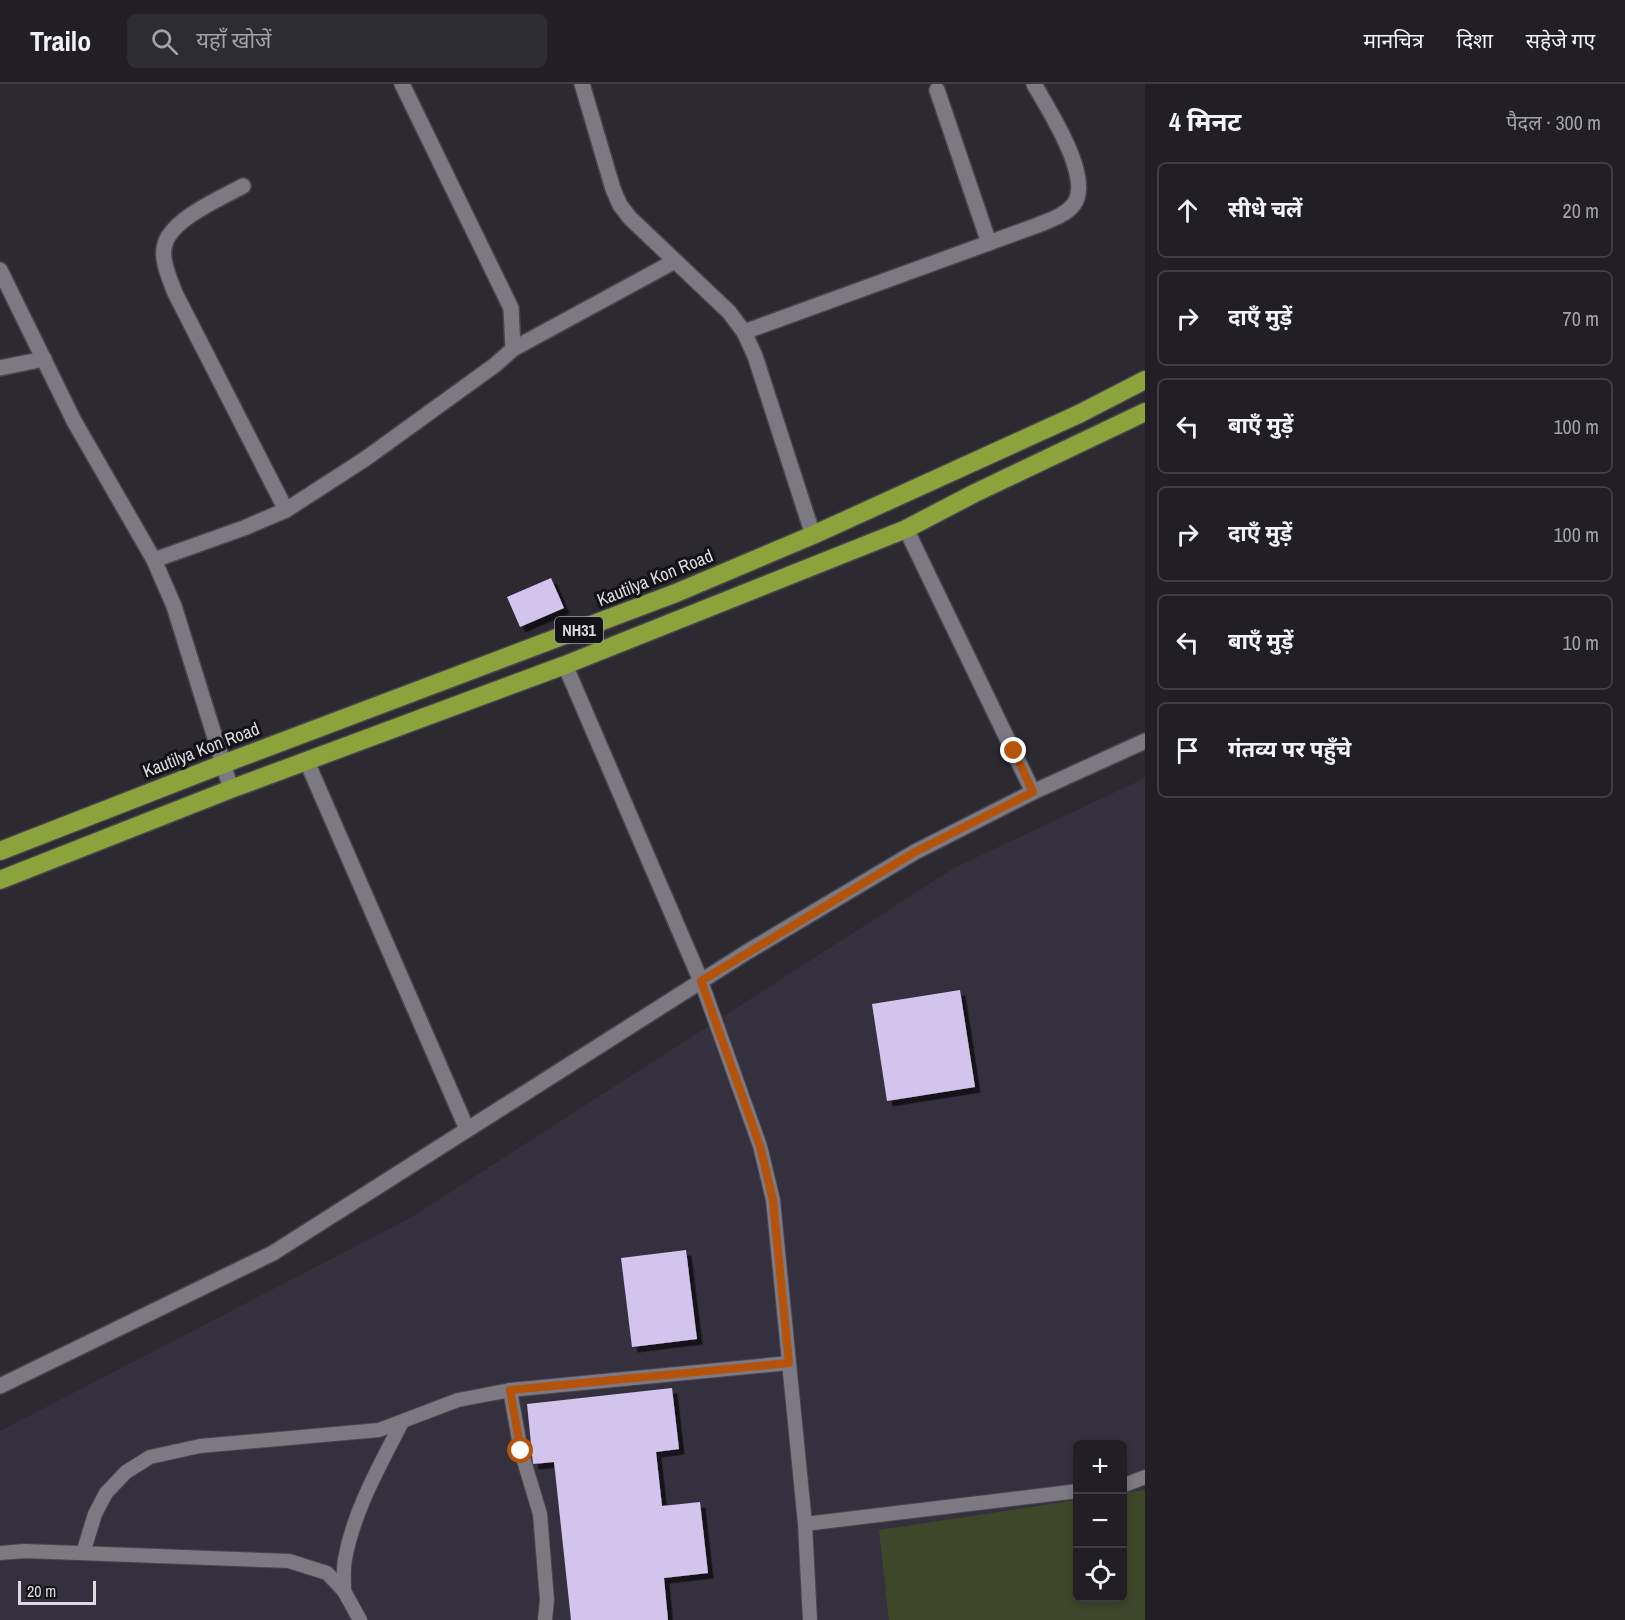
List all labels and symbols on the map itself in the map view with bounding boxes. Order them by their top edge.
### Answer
street label: Kautilya Kon Road [593,543,717,612]
road number: NH31 [555,617,603,643]
street label: Kautilya Kon Road [139,716,263,783]
route end [1000,737,1026,763]
route start [507,1437,533,1463]
scale bar [18,1578,96,1606]

